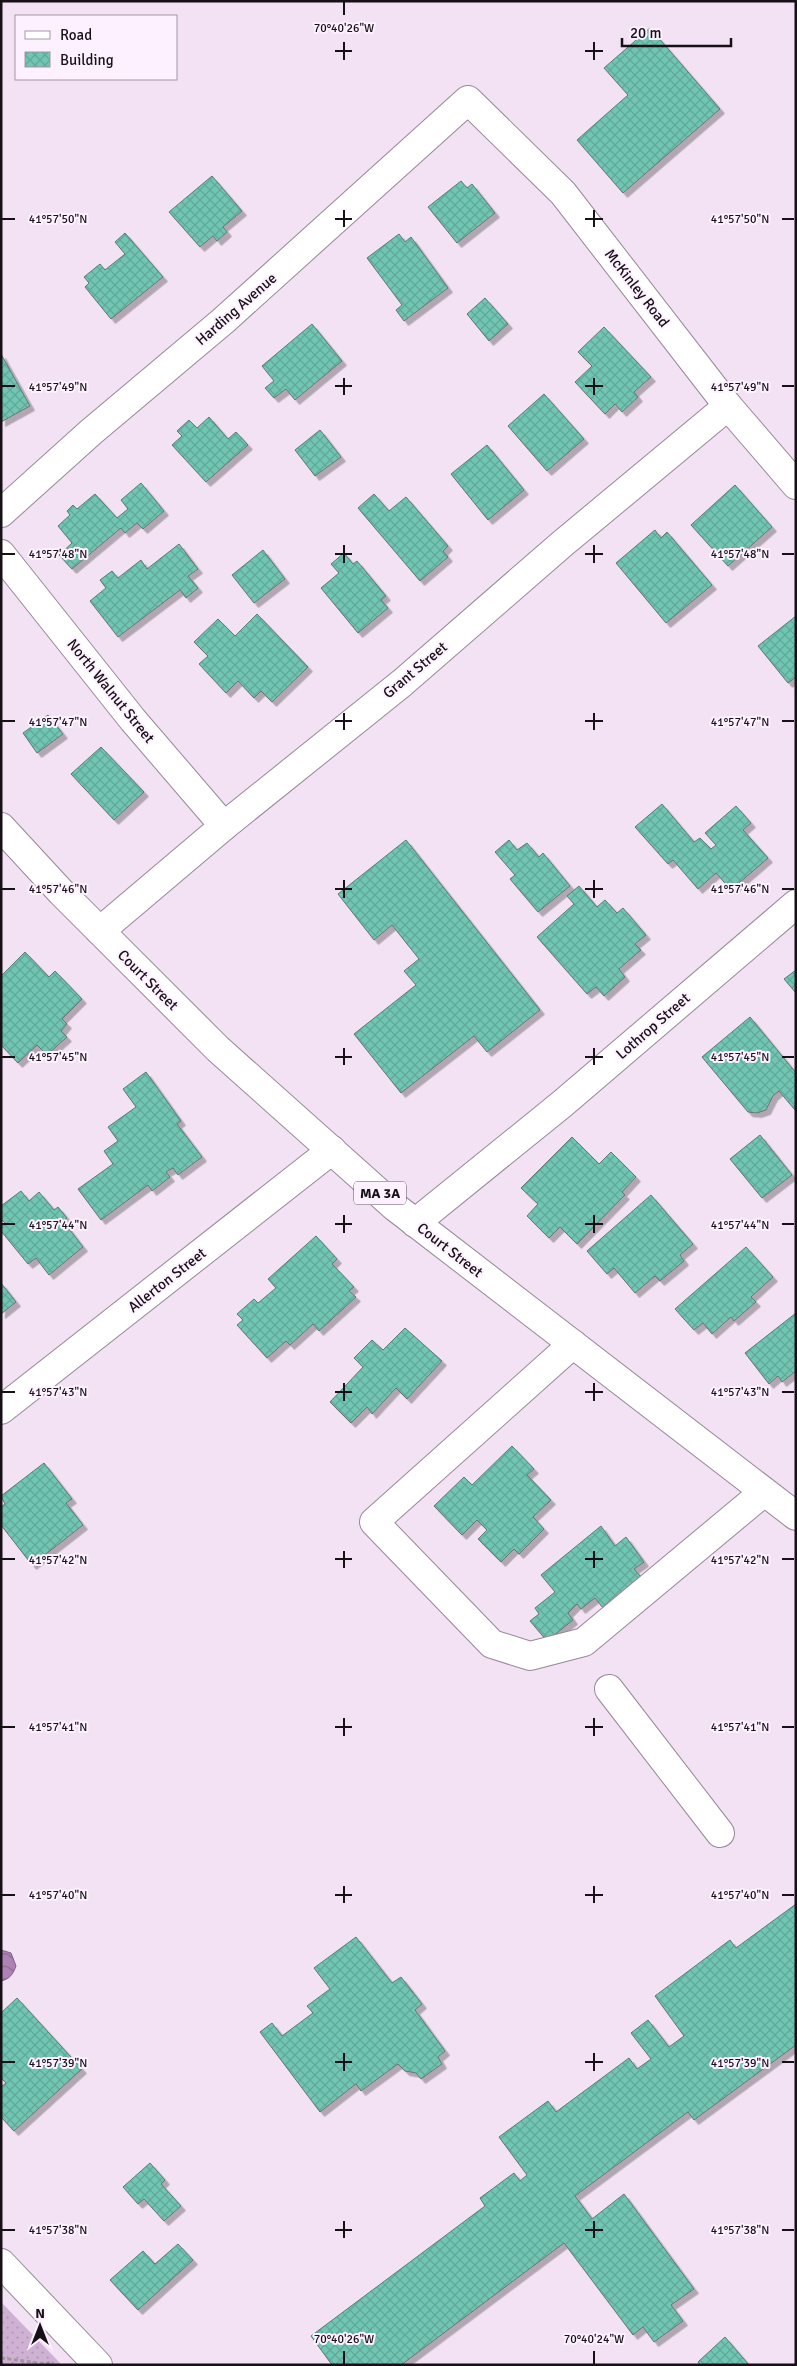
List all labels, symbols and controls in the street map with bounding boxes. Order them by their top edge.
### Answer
legend [15,15,178,80]
scale bar [622,15,731,47]
text: 70°40'26"W [314,21,374,36]
text: 20 m [630,24,661,42]
text: Road [60,26,92,44]
text: Building [60,51,114,69]
text: 41°57'50"N [29,212,87,227]
text: 41°57'50"N [711,212,769,227]
street label: McKinley Road [601,245,673,331]
street label: Harding Avenue [192,269,280,349]
text: 41°57'49"N [29,380,87,395]
text: 41°57'49"N [711,380,769,395]
text: 41°57'48"N [29,547,87,562]
text: 41°57'48"N [711,547,769,562]
street label: North Walnut Street [63,635,159,747]
street label: Grant Street [379,638,451,702]
text: 41°57'47"N [29,715,87,730]
text: 41°57'47"N [711,715,769,730]
text: 41°57'46"N [29,882,87,897]
text: 41°57'46"N [711,882,769,897]
street label: Court Street [114,946,182,1014]
street label: Lothrop Street [612,989,694,1063]
text: 41°57'45"N [29,1050,87,1065]
text: 41°57'45"N [711,1050,769,1065]
road number: MA 3A [354,1182,406,1204]
text: 41°57'44"N [29,1218,87,1233]
text: 41°57'44"N [711,1218,769,1233]
street label: Court Street [414,1219,486,1281]
street label: Allerton Street [124,1244,210,1316]
text: 41°57'43"N [29,1385,87,1400]
text: 41°57'43"N [711,1385,769,1400]
text: 41°57'42"N [29,1553,87,1568]
text: 41°57'42"N [711,1553,769,1568]
text: 41°57'41"N [29,1720,87,1735]
text: 41°57'41"N [711,1720,769,1735]
text: 41°57'40"N [29,1888,87,1903]
text: 41°57'40"N [711,1888,769,1903]
text: 41°57'39"N [29,2056,87,2071]
text: 41°57'39"N [711,2056,769,2071]
text: 41°57'38"N [29,2223,87,2238]
text: 41°57'38"N [711,2223,769,2238]
north arrow [15,2301,65,2351]
text: N [35,2305,45,2322]
text: 70°40'26"W [314,2332,374,2347]
text: 70°40'24"W [564,2332,624,2347]

